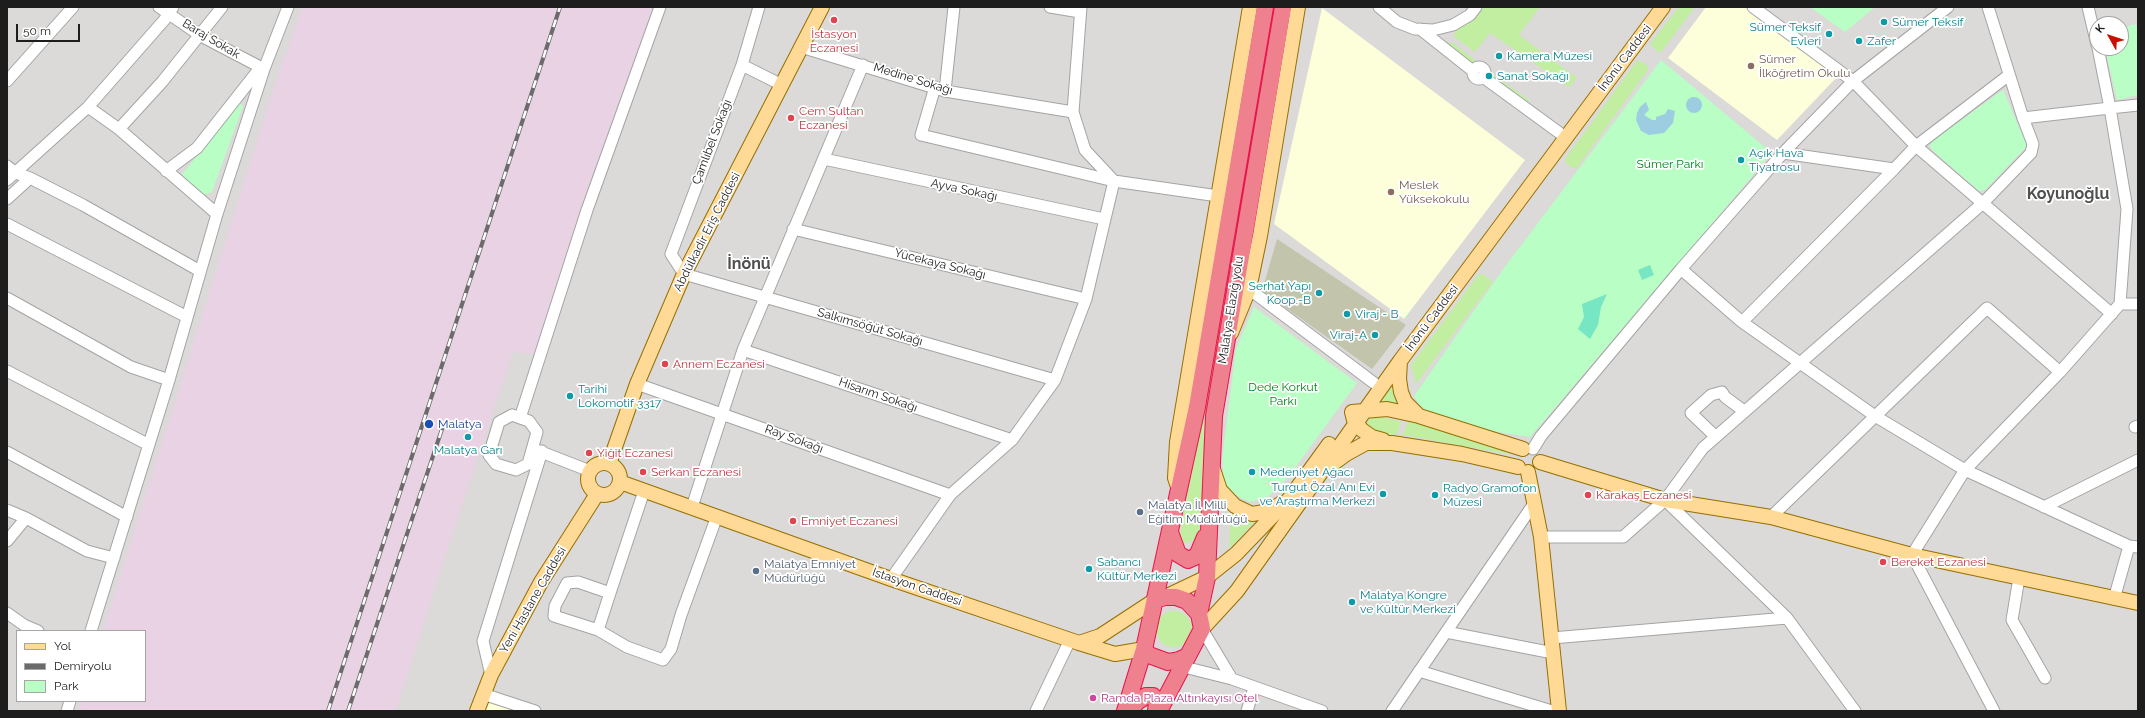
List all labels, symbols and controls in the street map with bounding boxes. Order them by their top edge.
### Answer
marker: İstasyon Eczanesi [829,15,839,25]
place label: Sümer Teksif [1892,15,1964,29]
scale bar [18,16,82,42]
street label: Baraj Sokak [180,16,242,62]
north arrow [2089,16,2129,56]
marker: Sümer Teksif [1879,17,1889,27]
place label: Sümer Teksif Evleri [1749,20,1821,48]
street label: İnönü Caddesi [1595,22,1655,94]
text: K [2093,22,2107,36]
text: 50 m [23,24,51,38]
place label: İstasyon Eczanesi [810,27,858,55]
marker: Sümer Teksif Evleri [1824,29,1834,39]
place label: Zafer [1867,34,1896,48]
marker: Zafer [1854,36,1864,46]
place label: Kamera Müzesi [1507,49,1592,63]
marker: Kamera Müzesi [1494,51,1504,61]
place label: Sümer İlköğretim Okulu [1759,52,1850,80]
street label: Medine Sokağı [872,60,954,98]
marker: Sümer İlköğretim Okulu [1746,61,1756,71]
place label: Sanat Sokağı [1497,69,1569,83]
marker: Sanat Sokağı [1484,71,1494,81]
street label: Çamlıbel Sokağı [689,98,735,186]
place label: Cem Sultan Eczanesi [799,104,864,132]
marker: Cem Sultan Eczanesi [786,113,796,123]
place label: Açık Hava Tiyatrosu [1749,146,1803,174]
marker: Açık Hava Tiyatrosu [1736,155,1746,165]
park label: Sümer Parkı [1637,157,1703,171]
street label: Abdülkadir Eriş Caddesi [671,170,743,294]
street label: Ayva Sokağı [930,176,998,204]
place label: Meslek Yüksekokulu [1399,178,1469,206]
district label: Koyunoğlu [2027,184,2109,204]
marker: Meslek Yüksekokulu [1386,187,1396,197]
street label: Yücekaya Sokağı [893,246,987,282]
district label: İnönü [727,254,771,274]
street label: Malatya-Elazığ yolu [1215,255,1247,365]
place label: Serhat Yapı Koop.-B [1249,279,1311,307]
street label: İnönü Caddesi [1402,282,1462,354]
marker: Serhat Yapı Koop.-B [1314,288,1324,298]
street label: Salkımsöğüt Sokağı [816,305,924,349]
place label: Viraj - B [1355,307,1398,321]
marker: Viraj - B [1342,309,1352,319]
place label: Viraj-A [1330,328,1367,342]
marker: Viraj-A [1370,330,1380,340]
place label: Annem Eczanesi [673,357,765,371]
marker: Annem Eczanesi [660,359,670,369]
street label: Hisarım Sokağı [837,375,919,415]
park label: Dede Korkut Parkı [1248,380,1318,408]
place label: Tarihi Lokomotif 3317 [578,382,661,410]
marker: Tarihi Lokomotif 3317 [565,391,575,401]
place label: Malatya [438,417,482,431]
marker: Malatya [423,418,435,430]
street label: Ray Sokağı [763,422,825,456]
marker: Malatya Garı [463,432,473,442]
place label: Malatya Garı [434,443,502,457]
place label: Yiğit Eczanesi [597,446,673,460]
marker: Yiğit Eczanesi [584,448,594,458]
place label: Serkan Eczanesi [651,465,741,479]
place label: Medeniyet Ağacı [1260,465,1353,479]
marker: Serkan Eczanesi [638,467,648,477]
marker: Medeniyet Ağacı [1247,467,1257,477]
place label: Turgut Özal Anı Evi ve Araştırma Merkezi [1259,480,1375,508]
place label: Radyo Gramofon Müzesi [1443,481,1537,509]
place label: Karakaş Eczanesi [1596,488,1691,502]
marker: Turgut Özal Anı Evi ve Araştırma Merkezi [1378,489,1388,499]
marker: Radyo Gramofon Müzesi [1430,490,1440,500]
marker: Karakaş Eczanesi [1583,490,1593,500]
place label: Malatya İl Milli Eğitim Müdürlüğü [1148,498,1247,526]
marker: Malatya İl Milli Eğitim Müdürlüğü [1135,507,1145,517]
place label: Emniyet Eczanesi [801,514,898,528]
marker: Emniyet Eczanesi [788,516,798,526]
street label: Yeni Hastane Caddesi [497,544,569,656]
place label: Sabancı Kültür Merkezi [1097,555,1177,583]
place label: Bereket Eczanesi [1891,555,1986,569]
place label: Malatya Emniyet Müdürlüğü [764,557,856,585]
marker: Bereket Eczanesi [1878,557,1888,567]
marker: Sabancı Kültür Merkezi [1084,564,1094,574]
street label: İstasyon Caddesi [870,565,964,609]
marker: Malatya Emniyet Müdürlüğü [751,566,761,576]
place label: Malatya Kongre ve Kültür Merkezi [1360,588,1456,616]
marker: Malatya Kongre ve Kültür Merkezi [1347,597,1357,607]
legend [16,630,146,702]
text: Yol [54,639,71,653]
text: Demiryolu [54,659,111,673]
text: Park [54,679,79,693]
place label: Ramda Plaza Altınkayısı Otel [1101,691,1258,705]
marker: Ramda Plaza Altınkayısı Otel [1088,693,1098,703]

